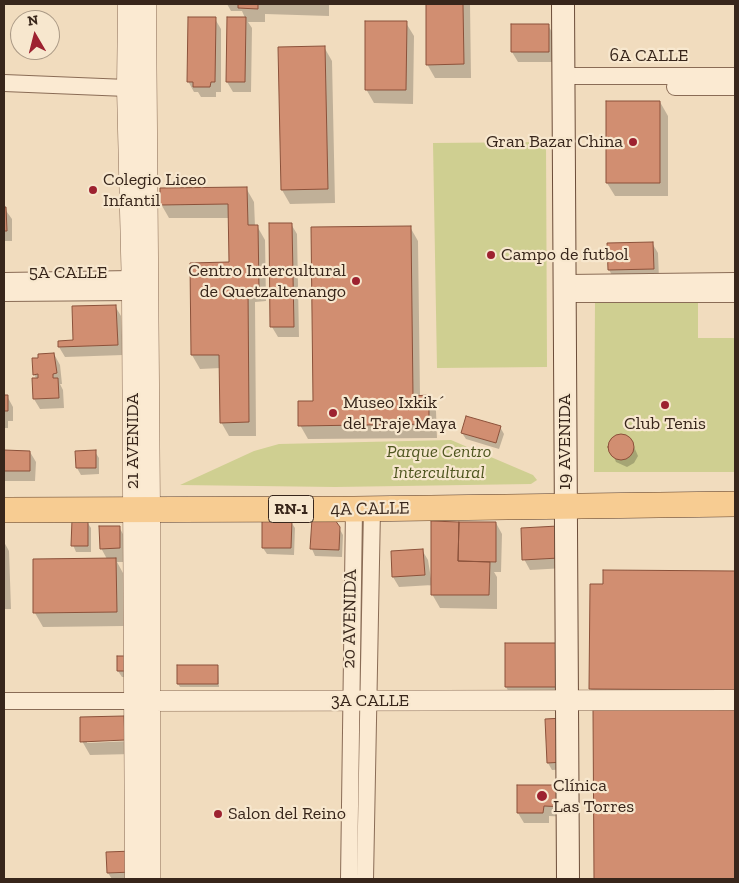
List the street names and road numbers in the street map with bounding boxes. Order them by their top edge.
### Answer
street label: 6A CALLE [610,45,688,67]
street label: 5A CALLE [29,262,107,284]
street label: 21 AVENIDA [122,393,144,489]
street label: 19 AVENIDA [554,394,576,490]
road number: RN-1 [268,496,314,522]
street label: 4A CALLE [330,498,410,520]
street label: 20 AVENIDA [338,569,362,669]
street label: 3A CALLE [331,690,409,712]

